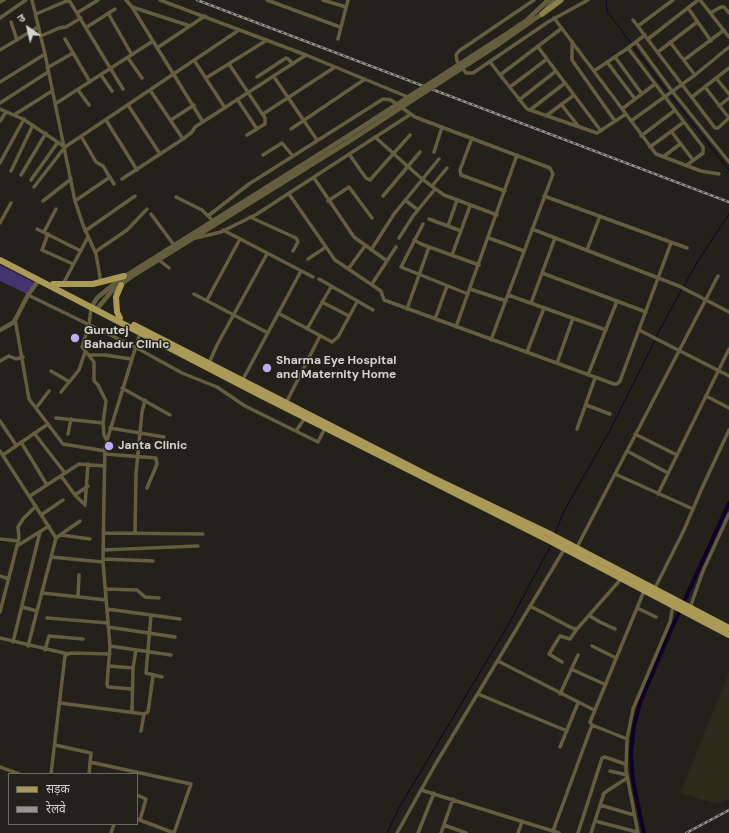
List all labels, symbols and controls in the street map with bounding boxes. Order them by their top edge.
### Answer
north arrow [8,8,48,48]
text: उ [15,10,28,26]
place label: Gurutej Bahadur Clinic [84,324,169,352]
marker: Gurutej Bahadur Clinic [69,332,81,344]
place label: Sharma Eye Hospital and Maternity Home [276,354,396,382]
marker: Sharma Eye Hospital and Maternity Home [261,362,273,374]
place label: Janta Clinic [118,439,187,453]
marker: Janta Clinic [103,440,115,452]
legend [8,773,138,825]
text: सड़क [46,781,70,797]
text: रेलवे [46,801,66,817]

